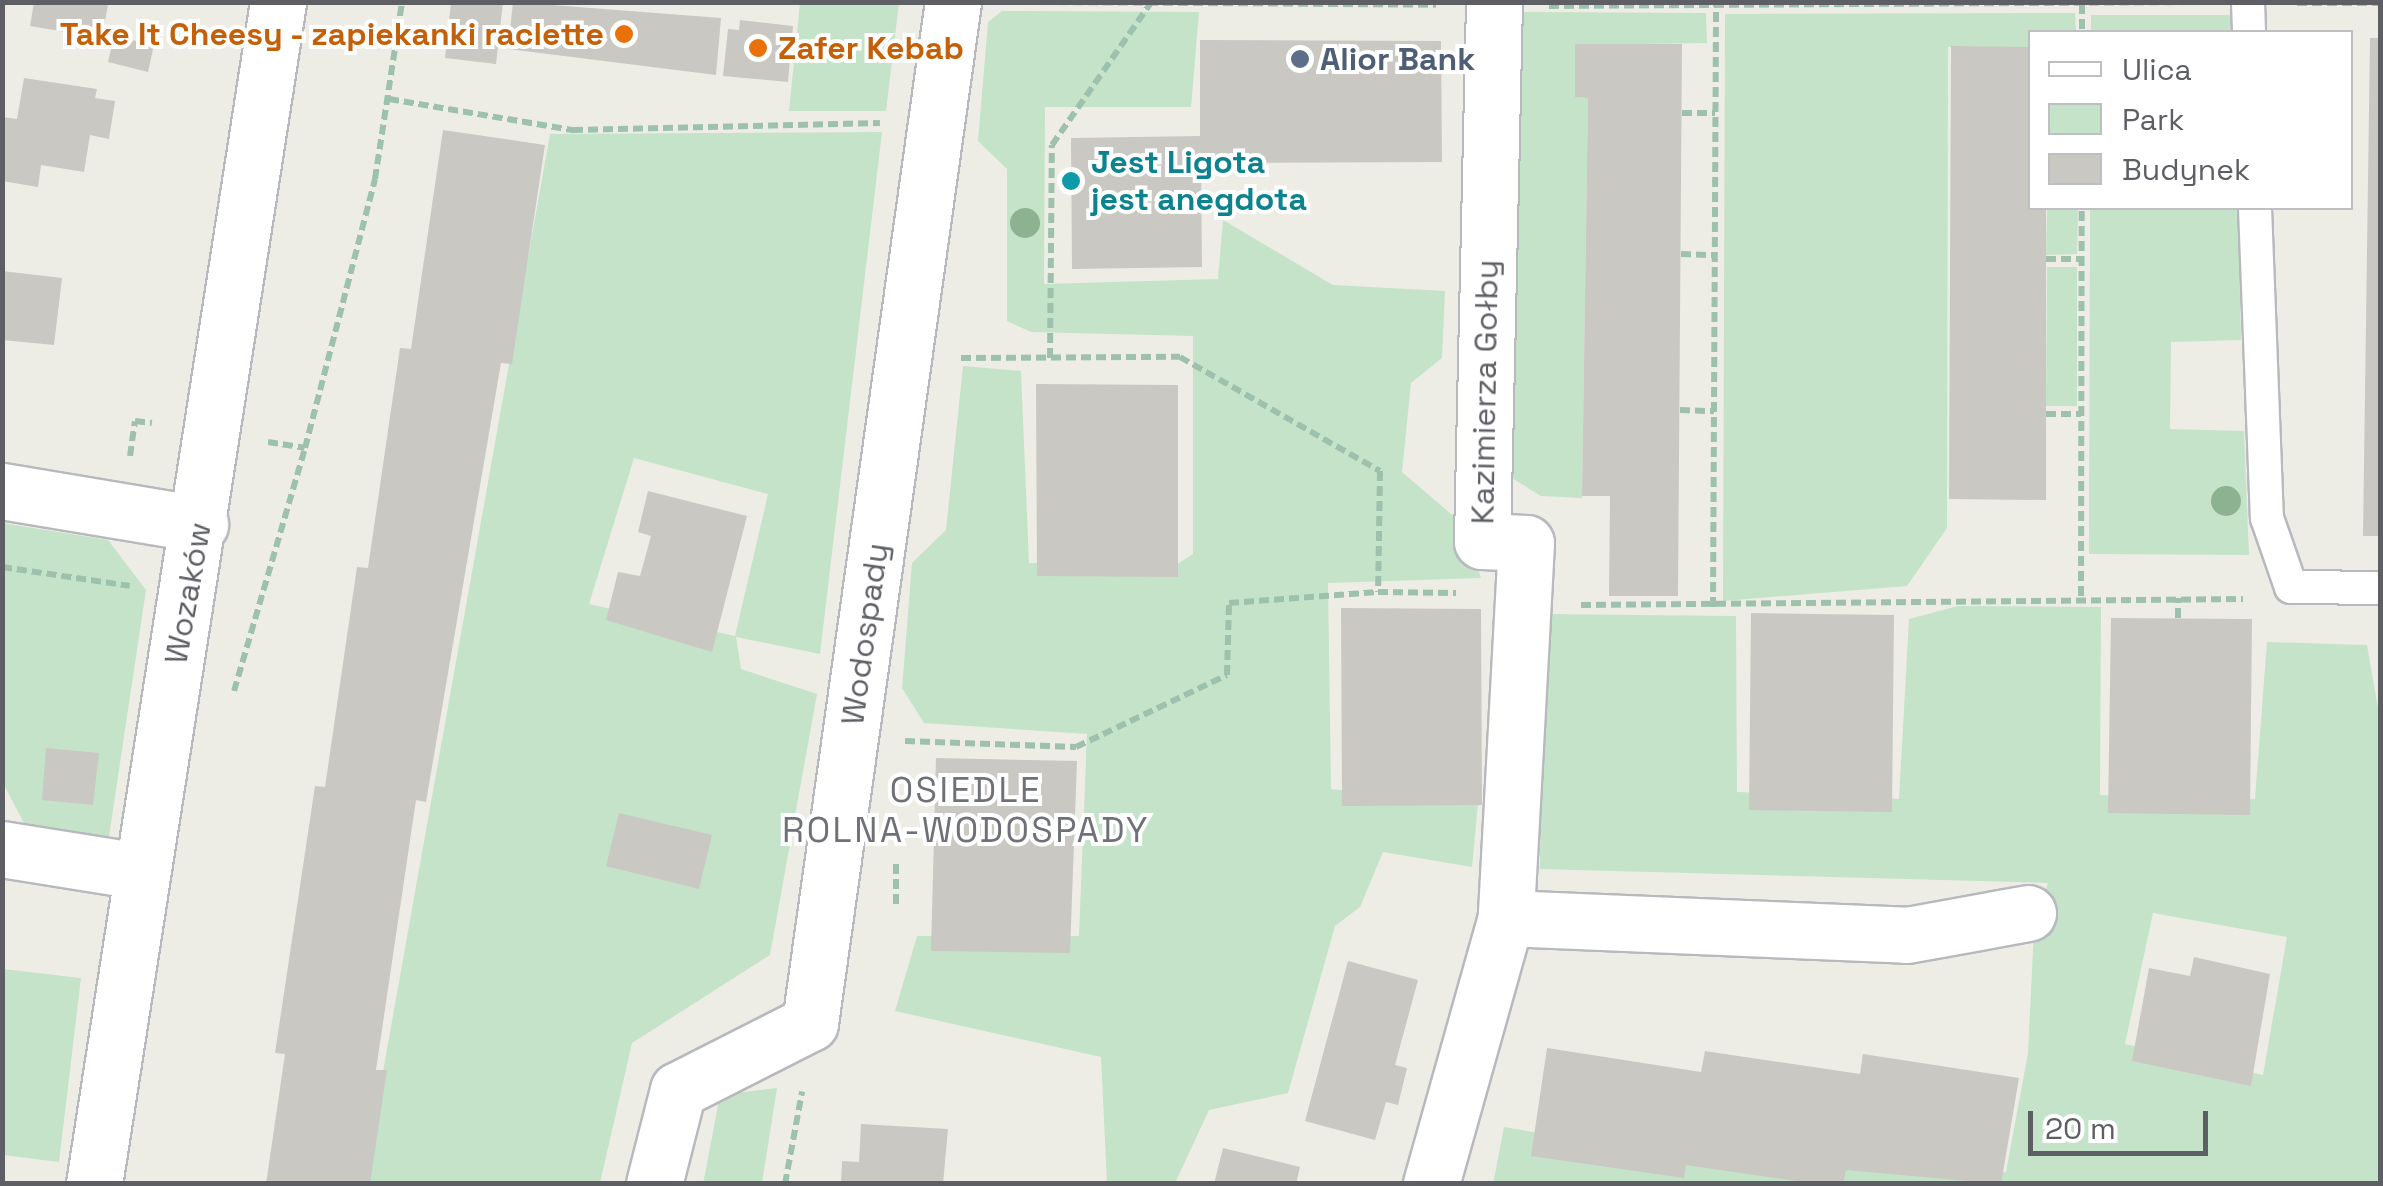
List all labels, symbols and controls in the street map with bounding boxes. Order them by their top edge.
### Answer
place label: Take It Cheesy - zapiekanki raclette [58,15,604,53]
marker: Take It Cheesy - zapiekanki raclette [613,23,635,45]
place label: Zafer Kebab [778,29,964,67]
legend [2028,30,2353,210]
marker: Zafer Kebab [747,37,769,59]
place label: Alior Bank [1320,40,1475,78]
marker: Alior Bank [1289,48,1311,70]
text: Ulica [2122,50,2192,89]
text: Park [2122,100,2184,139]
place label: Jest Ligota jest anegdota [1091,144,1307,219]
text: Budynek [2122,150,2250,189]
marker: Jest Ligota jest anegdota [1060,170,1082,192]
street label: Kazimierza Gołby [1463,259,1507,525]
street label: Wozaków [157,519,219,667]
street label: Wodospady [833,541,897,727]
district label: OSIEDLE ROLNA-WODOSPADY [782,769,1150,851]
scale bar [2033,1091,2213,1153]
text: 20 m [2045,1109,2116,1148]

